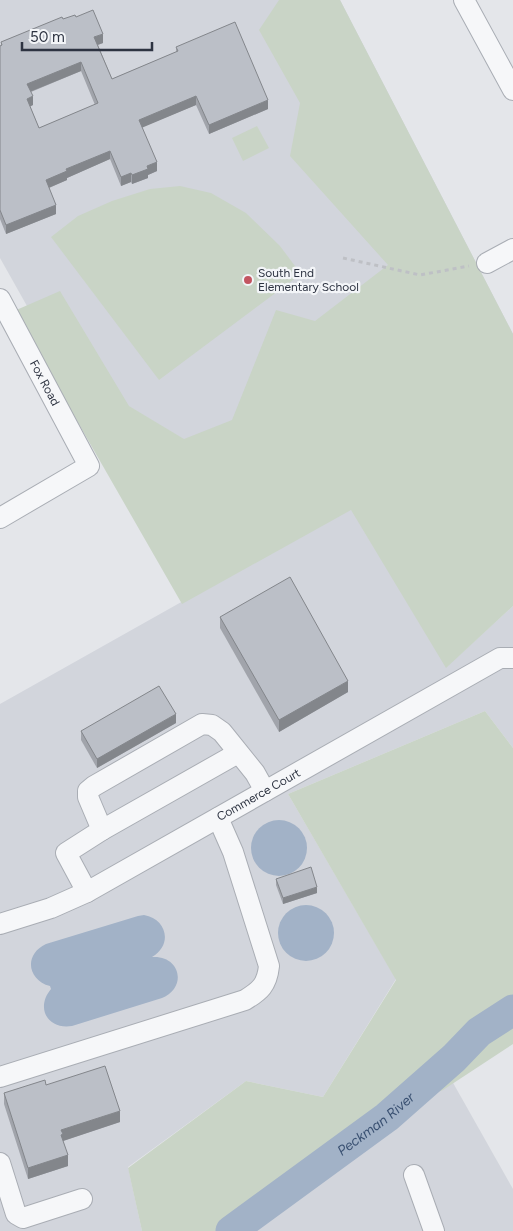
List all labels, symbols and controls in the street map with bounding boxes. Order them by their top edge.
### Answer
scale bar [22,20,152,52]
text: 50 m [30,28,65,46]
place label: South End Elementary School [258,266,359,294]
marker: South End Elementary School [242,274,254,286]
street label: Fox Road [27,358,63,408]
street label: Commerce Court [214,765,303,824]
water label: Peckman River [334,1088,419,1160]

